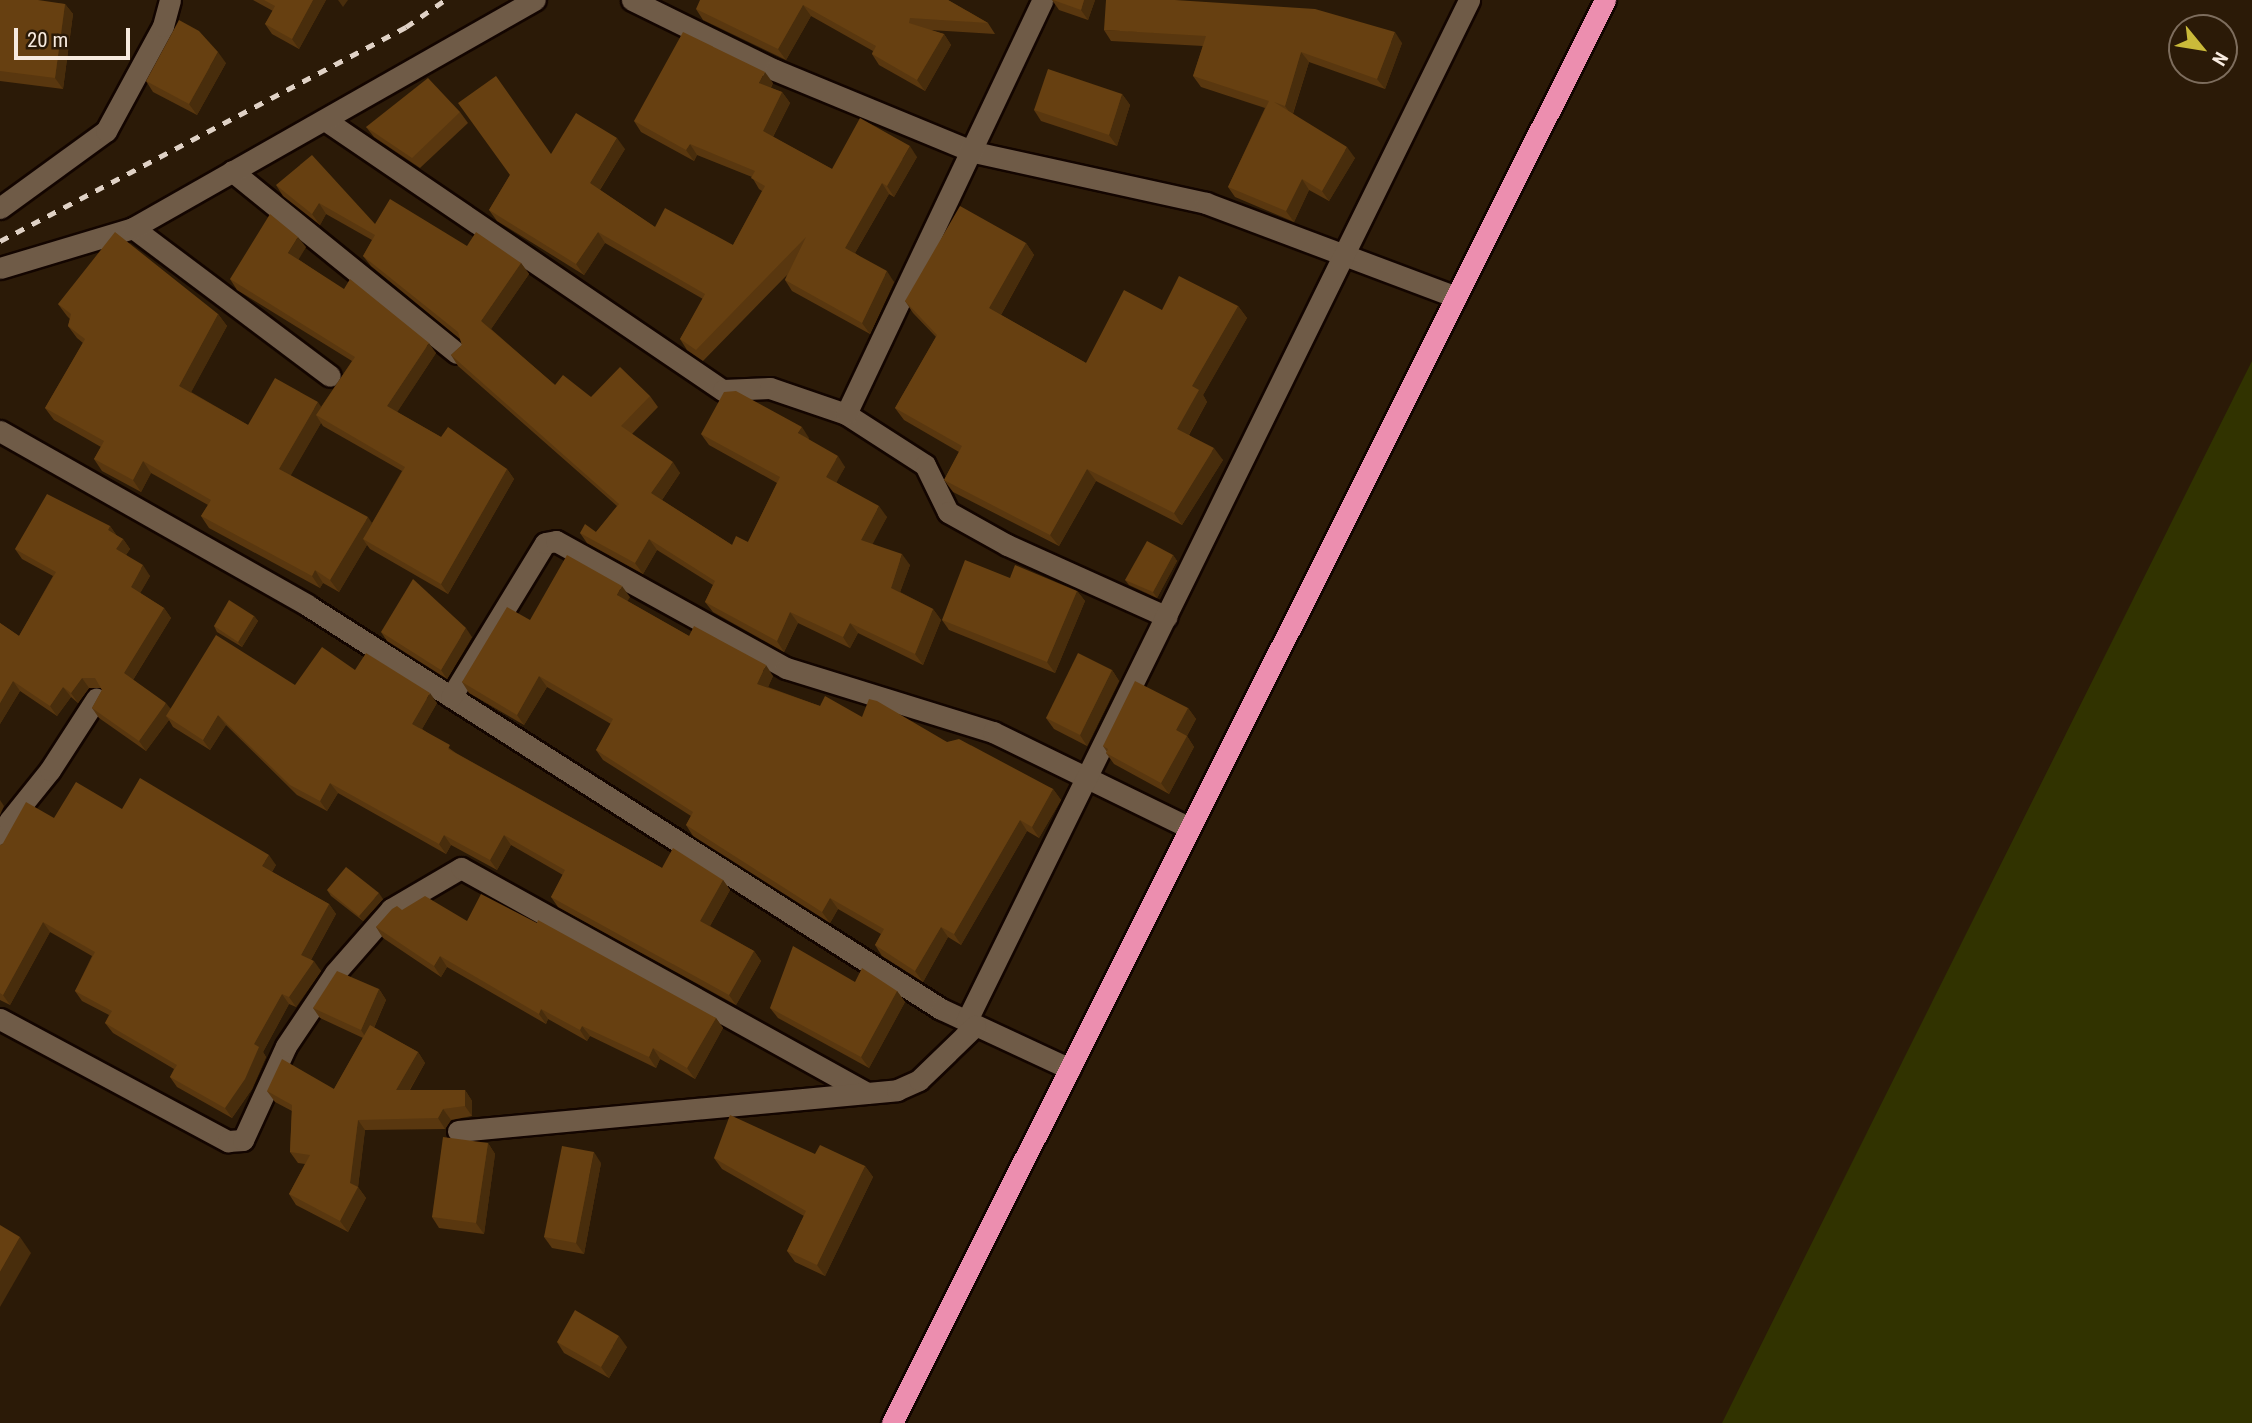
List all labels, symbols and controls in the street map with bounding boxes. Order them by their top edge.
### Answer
scale bar [18,14,133,58]
north arrow [2168,14,2238,84]
text: 20 m [27,28,68,52]
text: N [2207,48,2233,70]

